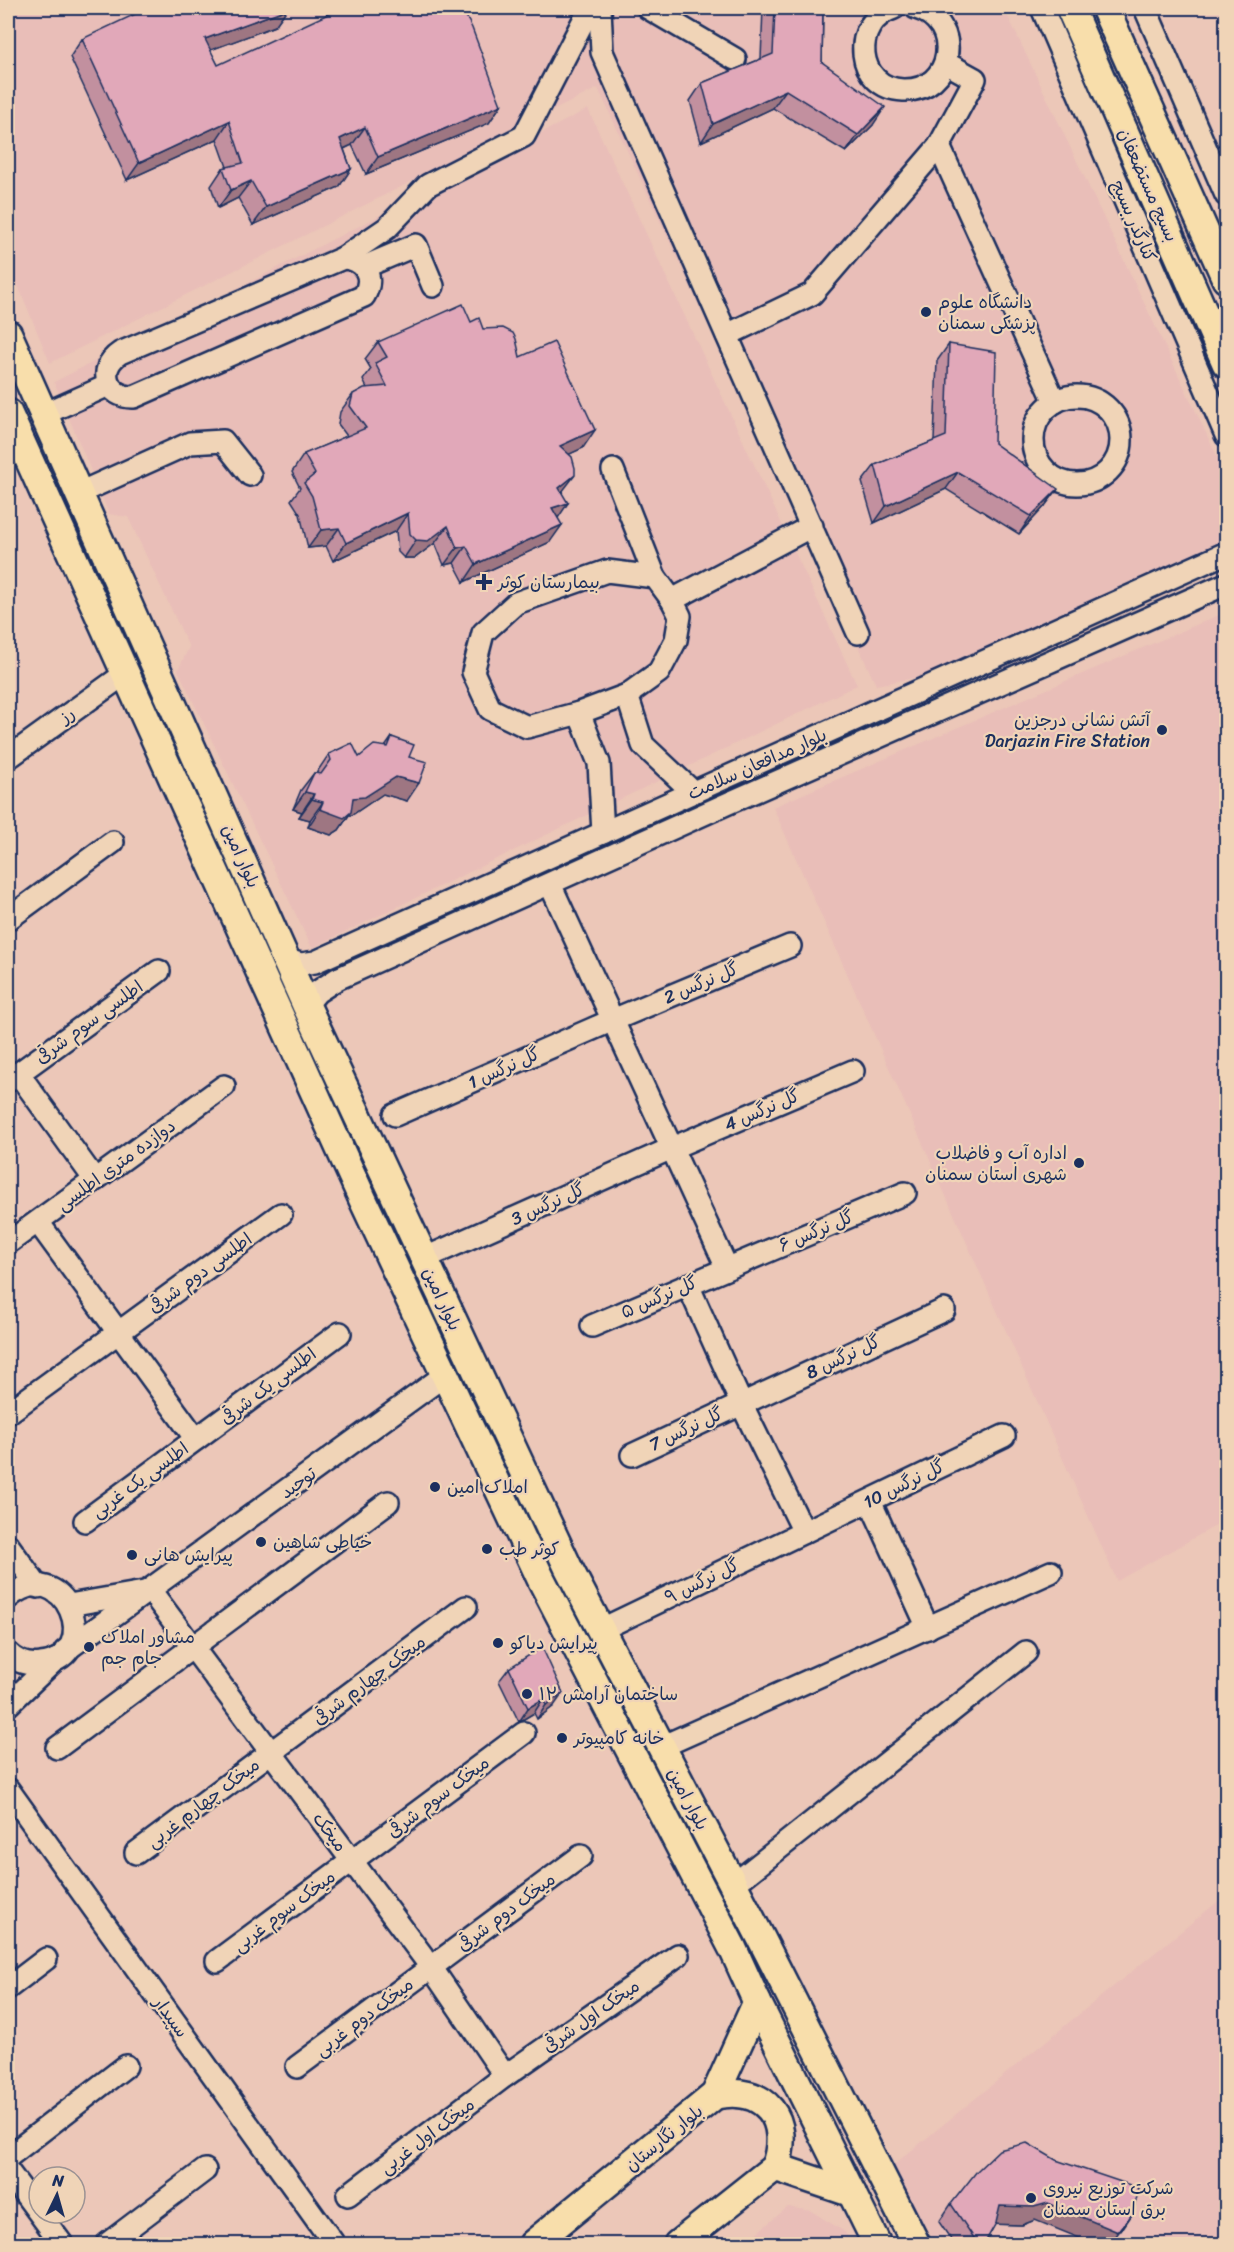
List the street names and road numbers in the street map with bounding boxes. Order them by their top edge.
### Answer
street label: بسیج مستضعفان [1109,123,1187,247]
street label: کنارگذر بسیج [1102,175,1166,268]
street label: رز [51,698,82,733]
street label: بلوار مدافعان سلامت [682,719,832,809]
street label: بلوار امین [213,819,269,893]
street label: گل نرگس 2 [658,953,744,1013]
street label: اطلسی سوم شرقی [28,971,150,1073]
street label: گل نرگس 1 [463,1038,546,1098]
street label: گل نرگس 4 [719,1080,805,1140]
street label: دوازده متری اطلسی [49,1110,183,1220]
street label: گل نرگس 3 [506,1173,591,1235]
street label: گل نرگس ۶ [773,1201,859,1261]
street label: اطلسی دوم شرقی [141,1224,259,1322]
street label: بلوار امین [413,1262,471,1336]
street label: گل نرگس ۵ [615,1266,703,1328]
street label: گل نرگس 8 [800,1326,886,1388]
street label: اطلسی یک شرقی [213,1339,323,1433]
street label: گل نرگس 7 [643,1398,729,1460]
street label: اطلسی یک غربی [84,1433,196,1527]
street label: گل نرگس 10 [857,1450,951,1518]
street label: توحید [272,1458,324,1508]
street label: گل نرگس ۹ [659,1549,745,1613]
street label: میخک چهارم شرقی [305,1626,433,1734]
street label: میخک سوم شرقی [379,1747,497,1847]
street label: میخک چهارم غربی [139,1749,267,1857]
street label: بلوار امین [658,1762,718,1836]
street label: میخک [304,1805,356,1859]
street label: میخک سوم غربی [225,1861,343,1961]
street label: میخک دوم شرقی [449,1864,563,1960]
street label: میخک دوم غربی [307,1969,421,2065]
street label: میخک اول شرقی [535,1970,647,2062]
street label: سپیدار [144,1988,197,2045]
street label: میخک اول غربی [372,2089,482,2183]
street label: بلوار نگارستان [617,2096,711,2180]

